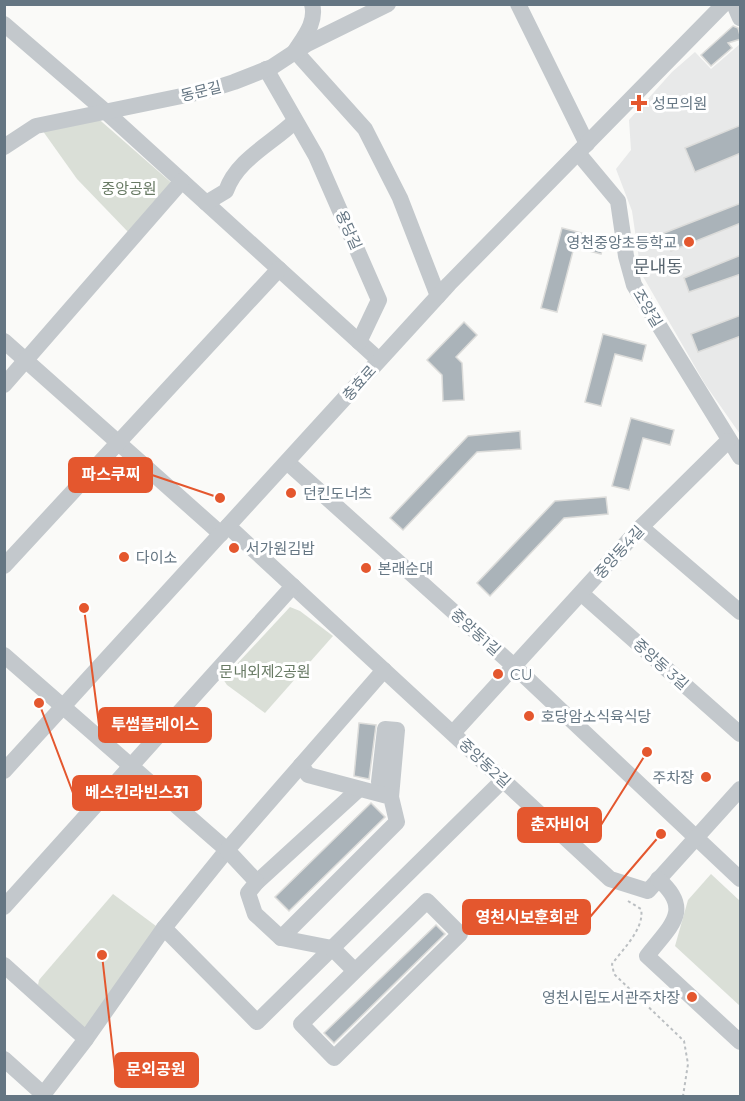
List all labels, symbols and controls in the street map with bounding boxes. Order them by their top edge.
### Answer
street label: 동문길 [179,77,223,105]
marker: 성모의원 [630,94,648,112]
place label: 성모의원 [652,94,707,113]
park label: 중앙공원 [101,179,157,198]
street label: 용당길 [332,207,366,253]
place label: 영천중앙초등학교 [567,233,677,252]
marker: 영천중앙초등학교 [682,235,696,249]
district label: 문내동 [633,256,683,278]
street label: 조양길 [629,285,667,331]
street label: 충효로 [338,361,380,405]
callout: 파스쿠찌 [69,458,152,492]
text: 파스쿠찌 [82,465,140,484]
place label: 던킨도너츠 [303,484,372,503]
marker: 던킨도너츠 [284,486,298,500]
street label: 중앙동4길 [590,521,648,583]
place label: 서가원김밥 [246,539,315,558]
marker: 서가원김밥 [227,541,241,555]
place label: 다이소 [136,548,178,567]
marker: 다이소 [117,550,131,564]
place label: 본래순대 [378,559,433,578]
marker: 본래순대 [359,561,373,575]
street label: 중앙동1길 [447,605,505,659]
street label: 중앙동 3길 [630,634,692,694]
park label: 문내외제2공원 [219,662,311,681]
place label: CU [510,665,533,684]
marker: CU [491,667,505,681]
place label: 호당암소식육식당 [541,707,652,726]
callout: 투썸플레이스 [99,708,211,742]
marker: 호당암소식육식당 [522,709,536,723]
text: 투썸플레이스 [111,715,199,734]
street label: 중앙동2길 [455,734,515,792]
place label: 주차장 [653,768,694,787]
marker: 주차장 [699,770,713,784]
callout: 베스킨라빈스31 [73,776,201,810]
text: 베스킨라빈스31 [85,783,189,802]
callout: 춘자비어 [518,808,601,842]
text: 춘자비어 [531,815,589,834]
callout: 영천시보훈회관 [463,900,590,934]
text: 영천시보훈회관 [475,908,579,927]
place label: 영천시립도서관주차장 [542,988,680,1007]
marker: 영천시립도서관주차장 [685,990,699,1004]
callout: 문외공원 [115,1053,198,1087]
text: 문외공원 [127,1060,185,1079]

